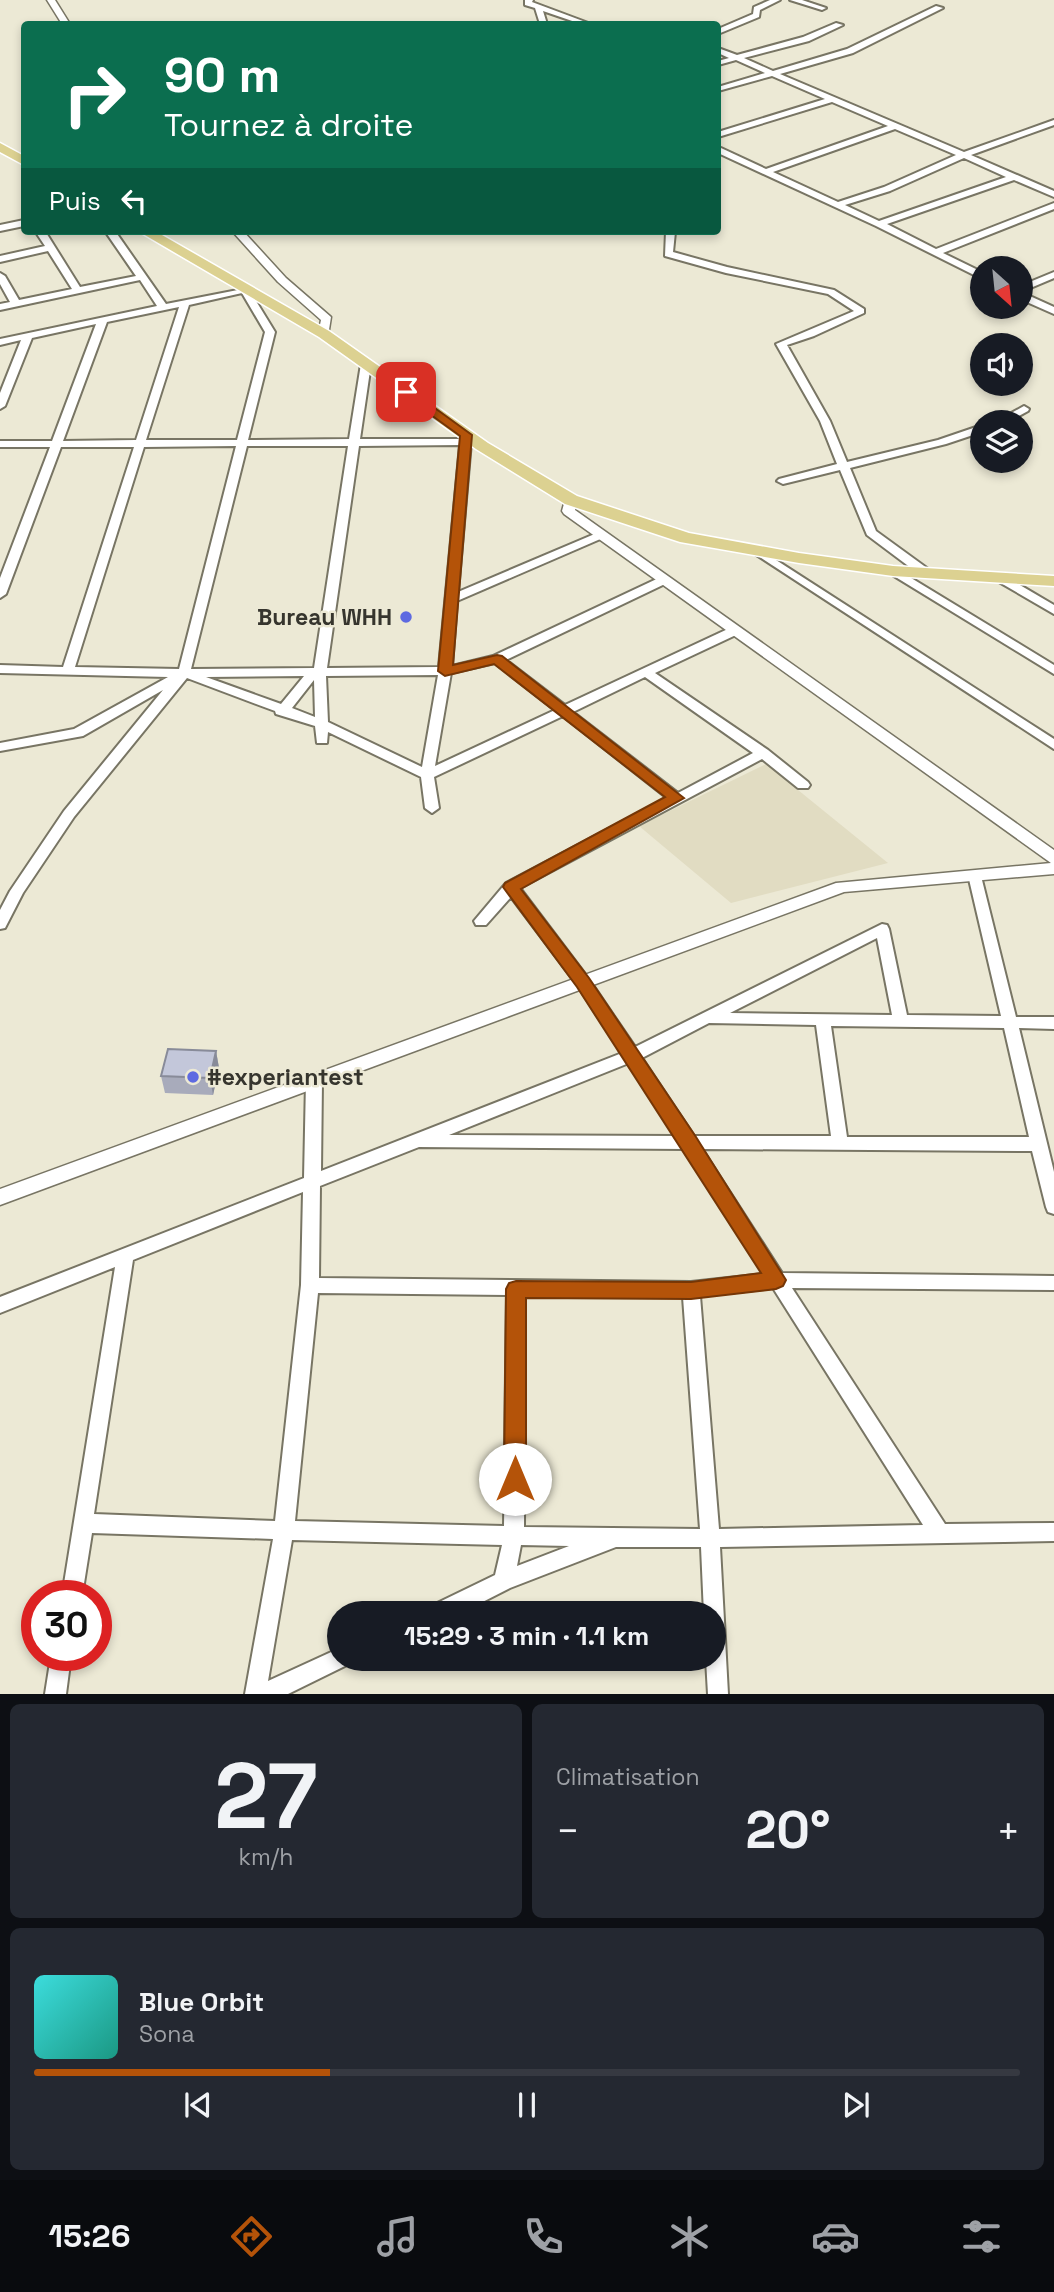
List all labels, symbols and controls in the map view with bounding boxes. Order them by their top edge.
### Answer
text: 90 m [164,44,280,106]
icon: right [49,49,140,140]
text: Tournez à droite [164,105,413,145]
icon: left [115,182,153,220]
text: Puis [49,184,101,218]
north arrow [970,256,1032,318]
map controls [970,256,1033,473]
button: sound [970,333,1033,396]
pin [376,362,436,422]
icon: arrive [387,373,425,411]
button: layers [970,410,1033,473]
place label: Bureau WHH [257,602,392,632]
marker: Bureau WHH [398,609,414,625]
place label: #experiantest [207,1062,364,1092]
marker: #experiantest [185,1069,201,1085]
position arrow [478,1442,552,1516]
speed limit sign: 30 [21,1580,112,1671]
text: 15:29 · 3 min · 1.1 km [404,1619,649,1653]
text: 27 [214,1738,318,1855]
text: Climatisation [556,1762,700,1792]
text: 20° [745,1797,831,1863]
text: − [556,1807,580,1855]
text: + [996,1807,1020,1855]
text: km/h [239,1842,293,1872]
text: Blue Orbit [139,1985,264,2019]
text: Sona [139,2019,195,2049]
icon: previous [179,2086,217,2124]
icon: pause [508,2086,546,2124]
icon: next [837,2086,875,2124]
icon: directions [227,2212,276,2261]
icon: music [373,2212,422,2261]
icon: phone [519,2212,568,2261]
icon: climate [665,2212,714,2261]
icon: car [811,2212,860,2261]
icon: filters [957,2212,1006,2261]
text: 15:26 [48,2216,130,2256]

